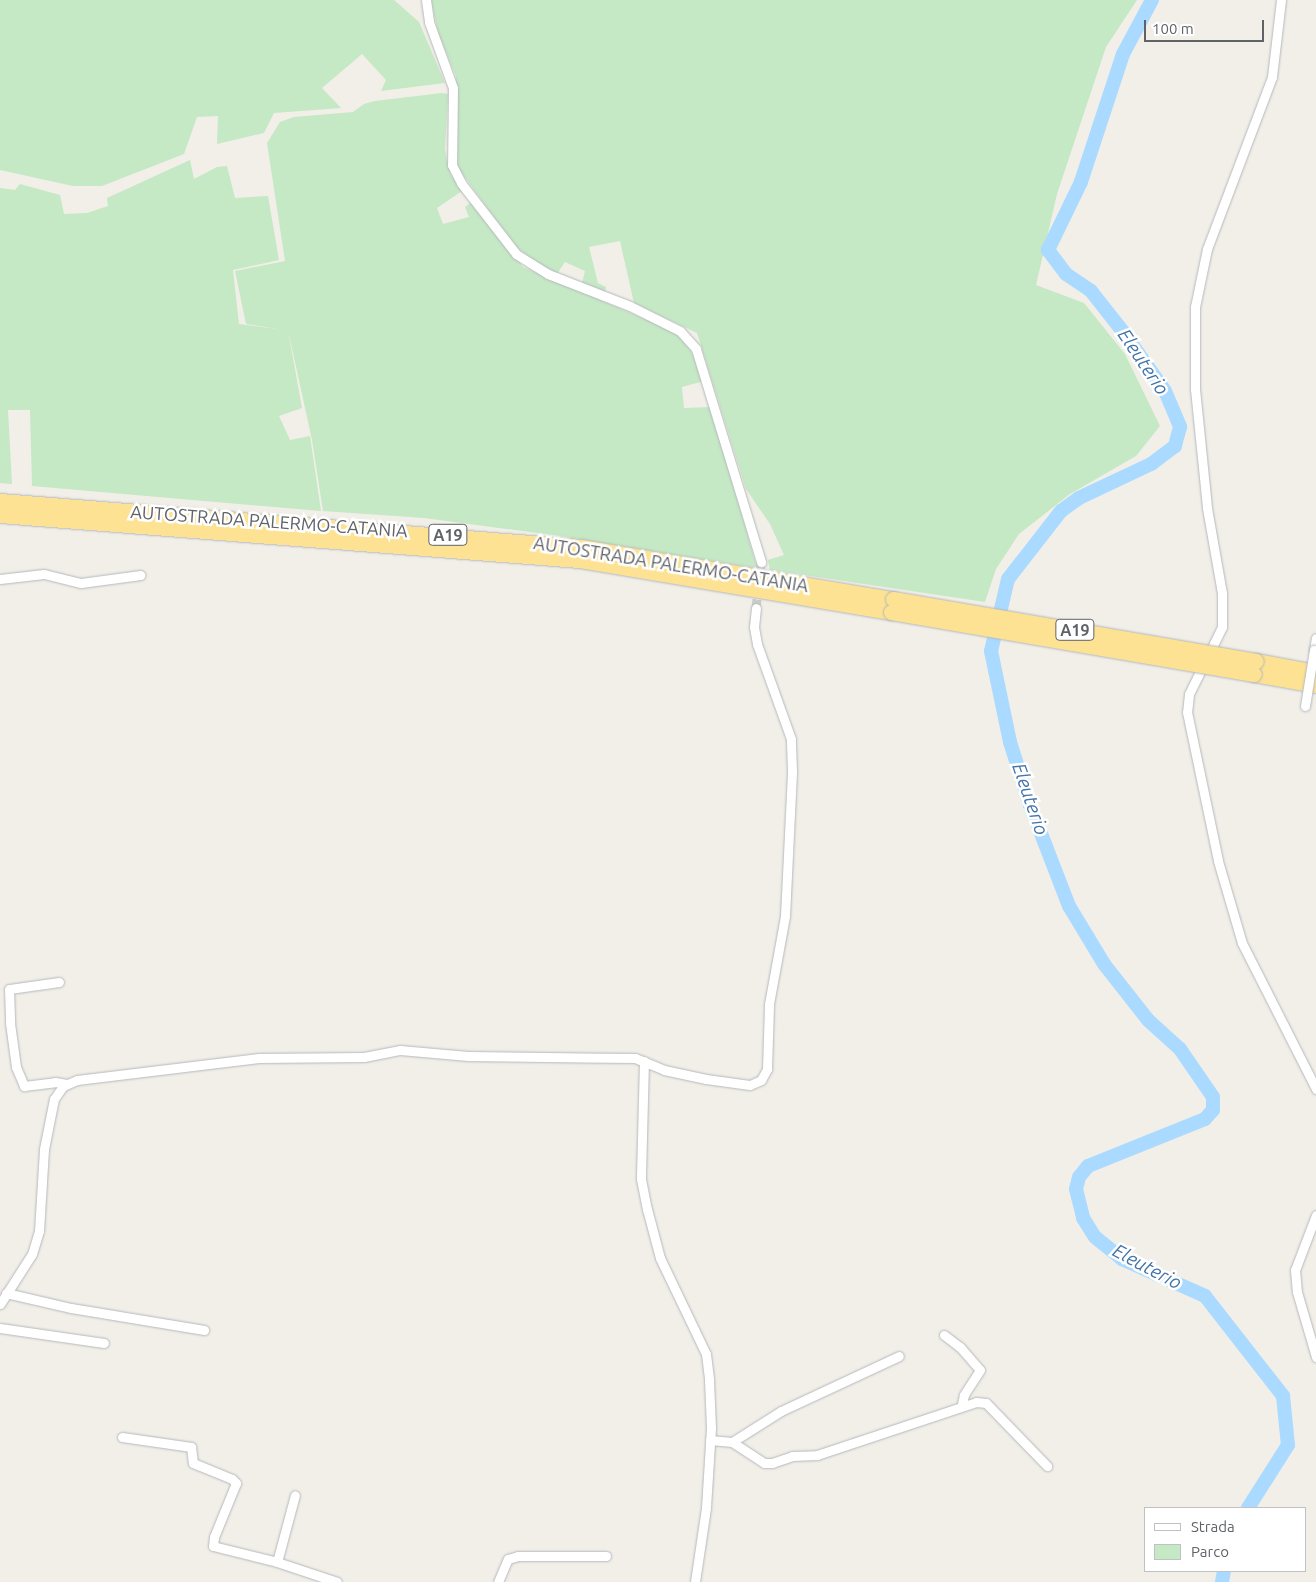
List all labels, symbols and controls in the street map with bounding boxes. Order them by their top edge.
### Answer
scale bar [1146,10,1266,42]
text: 100 m [1152,20,1194,37]
water label: Eleuterio [1113,325,1173,399]
street label: AUTOSTRADA PALERMO-CATANIA [130,501,408,541]
road number: A19 [428,522,468,548]
street label: AUTOSTRADA PALERMO-CATANIA [532,532,810,596]
road number: A19 [1055,616,1095,644]
water label: Eleuterio [1007,760,1053,838]
water label: Eleuterio [1109,1239,1185,1295]
legend [1144,1507,1306,1572]
text: Strada [1191,1518,1235,1535]
text: Parco [1191,1543,1229,1560]

